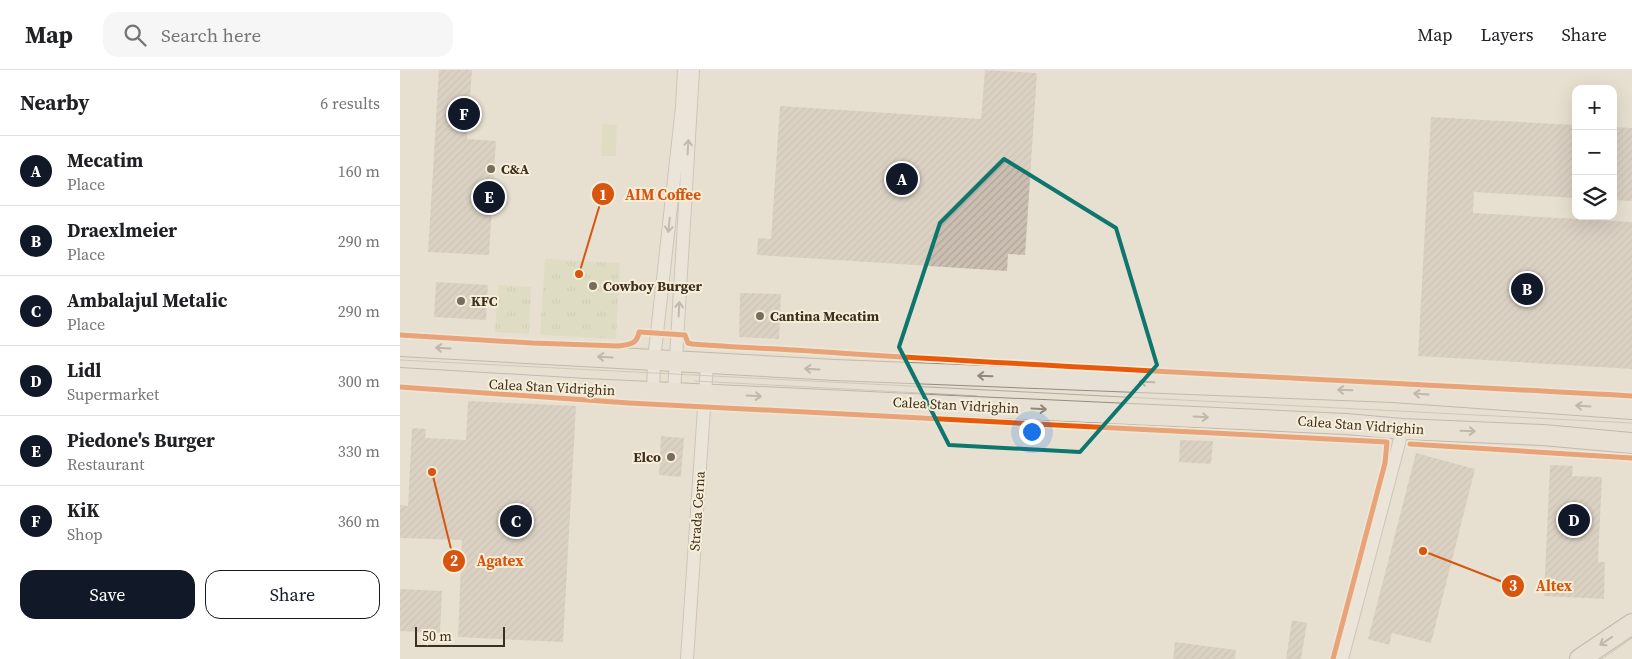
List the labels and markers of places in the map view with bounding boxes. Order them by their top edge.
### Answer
pin: F [448,95,480,133]
place label: C&A [501,159,530,179]
pin: A [886,160,918,198]
marker: C&A [485,163,497,175]
pin: E [473,178,505,216]
callout: AIM Coffee [590,179,711,209]
pin: B [1511,270,1543,308]
place label: Cowboy Burger [603,276,702,296]
marker: Cowboy Burger [587,280,599,292]
place label: KFC [471,291,498,311]
marker: KFC [455,295,467,307]
place label: Cantina Mecatim [770,306,879,326]
marker: Cantina Mecatim [754,310,766,322]
place label: Elco [633,447,661,467]
marker: Elco [665,451,677,463]
pin: D [1558,501,1590,539]
pin: C [500,502,532,540]
callout: Agatex [442,546,534,576]
callout: Altex [1501,571,1582,601]

